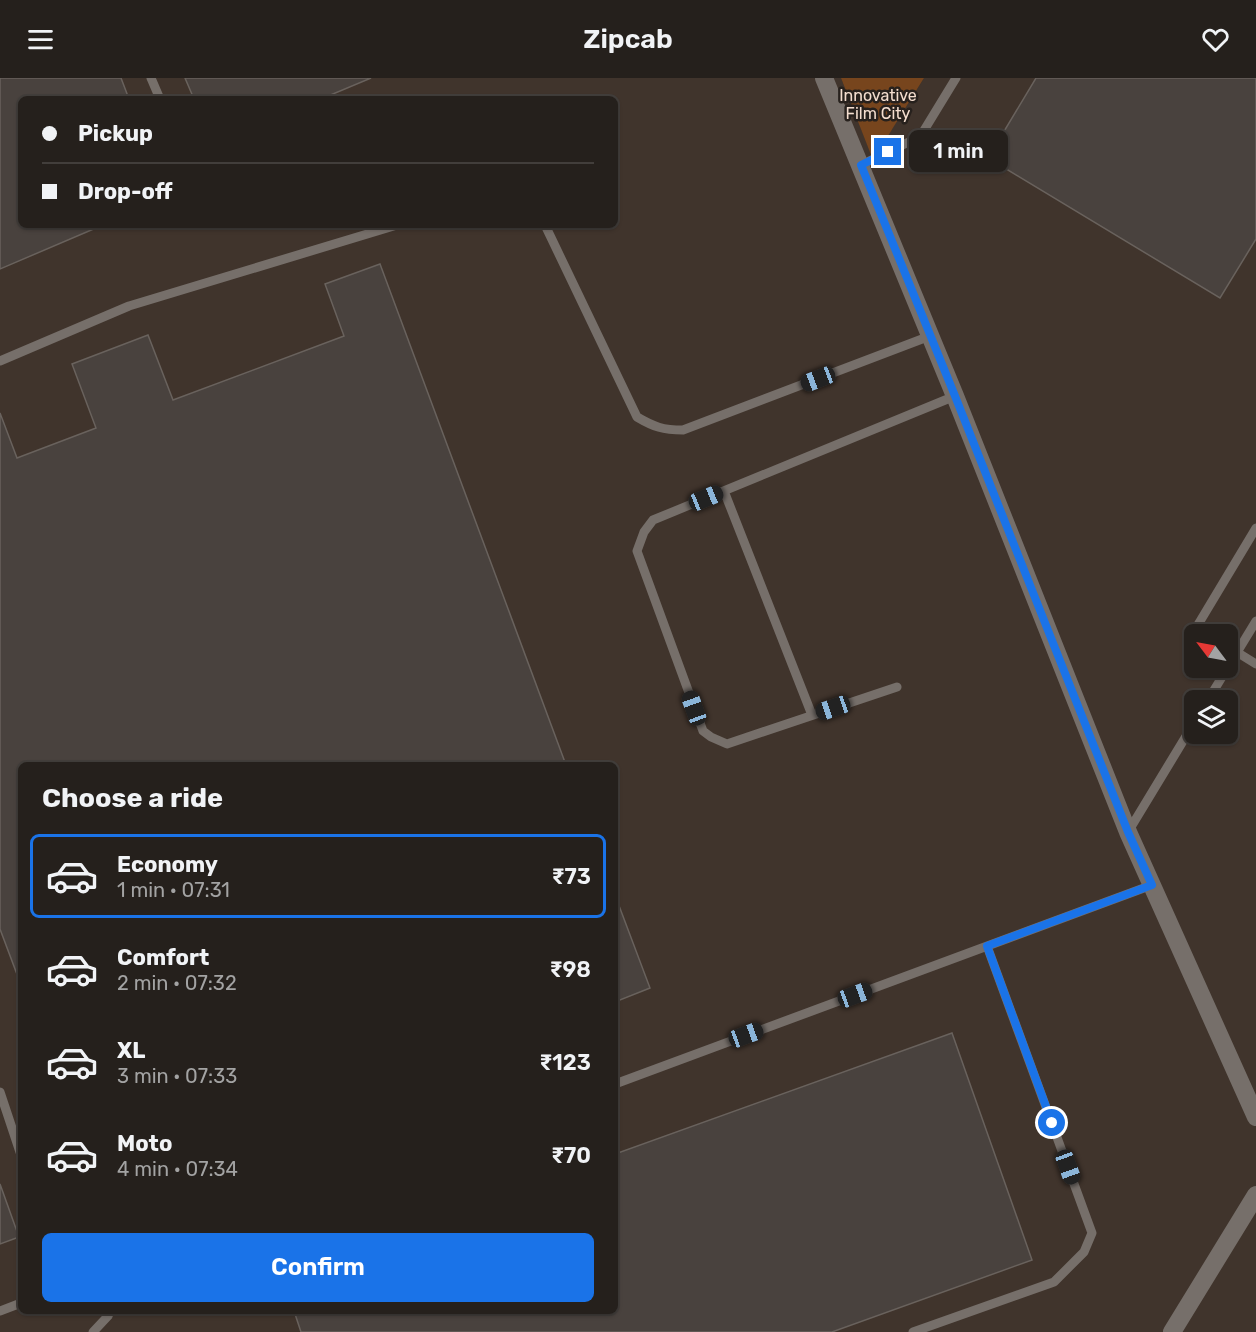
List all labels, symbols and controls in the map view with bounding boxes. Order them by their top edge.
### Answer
icon: menu [24,23,57,56]
text: Zipcab [583,23,673,55]
icon: heart [1199,23,1232,56]
park label: Innovative Film City [839,86,917,123]
text: Pickup [78,120,153,147]
callout: 1 min [909,131,1008,173]
route end [874,138,901,165]
text: 1 min [933,139,984,163]
text: Drop-off [78,178,173,205]
car [798,364,838,394]
car [686,483,726,513]
north arrow [1184,624,1238,678]
map controls [1184,624,1238,744]
car [679,688,709,728]
button: layers [1184,690,1238,744]
car [813,694,853,722]
text: Choose a ride [42,782,223,814]
icon: car [45,849,99,903]
text: Economy [117,851,218,878]
text: ₹73 [551,863,591,890]
text: 1 min · 07:31 [117,878,230,902]
icon: car [45,942,99,996]
text: Comfort [117,944,209,971]
text: ₹98 [549,956,591,983]
text: 2 min · 07:32 [117,971,237,995]
car [835,980,875,1010]
car [726,1020,766,1050]
icon: car [45,1035,99,1089]
text: XL [117,1037,145,1064]
text: ₹123 [539,1049,591,1076]
text: 3 min · 07:33 [117,1064,237,1088]
route start [1038,1109,1065,1136]
icon: car [45,1128,99,1182]
text: Moto [117,1130,172,1157]
text: ₹70 [551,1142,591,1169]
car [1053,1147,1083,1187]
text: 4 min · 07:34 [117,1157,238,1181]
button: Confirm [42,1233,594,1302]

